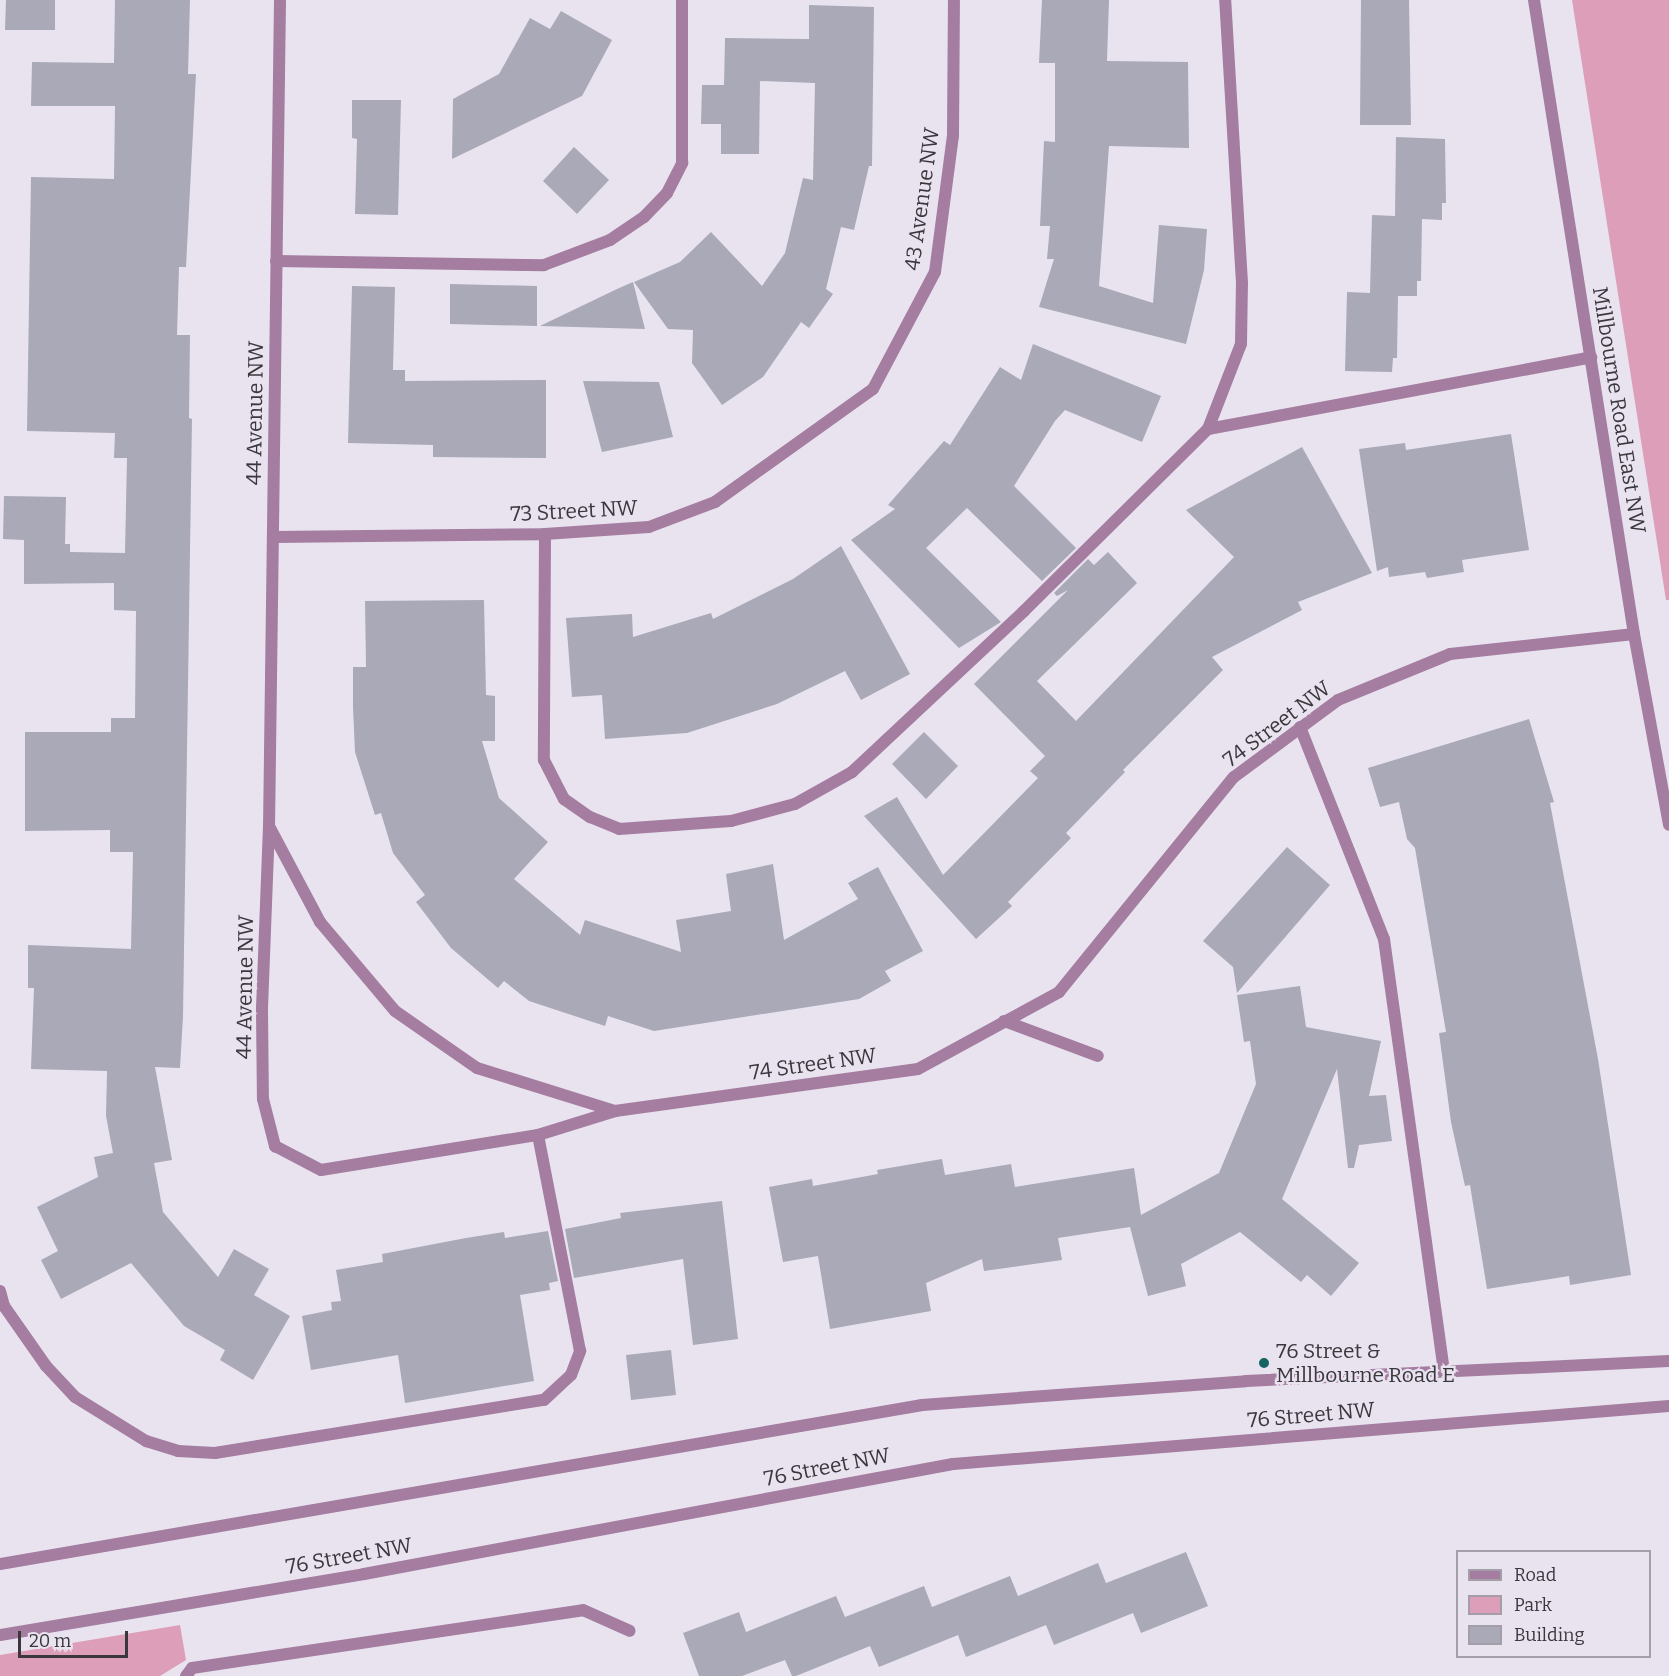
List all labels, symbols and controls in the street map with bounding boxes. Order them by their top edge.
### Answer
street label: 43 Avenue NW [899,126,945,272]
street label: Millbourne Road East NW [1587,285,1651,535]
street label: 44 Avenue NW [241,341,269,485]
street label: 73 Street NW [510,495,638,527]
street label: 74 Street NW [1218,675,1336,773]
street label: 44 Avenue NW [231,915,259,1059]
street label: 74 Street NW [748,1043,878,1085]
place label: 76 Street & Millbourne Road E [1276,1338,1455,1388]
marker: 76 Street & Millbourne Road E [1257,1356,1271,1370]
street label: 76 Street NW [1246,1397,1376,1433]
street label: 76 Street NW [762,1442,892,1492]
street label: 76 Street NW [284,1532,414,1580]
legend [1456,1550,1651,1658]
text: Road [1514,1564,1556,1586]
text: Park [1514,1594,1552,1616]
scale bar [21,1619,130,1657]
text: Building [1514,1624,1585,1646]
text: 20 m [29,1630,71,1652]

